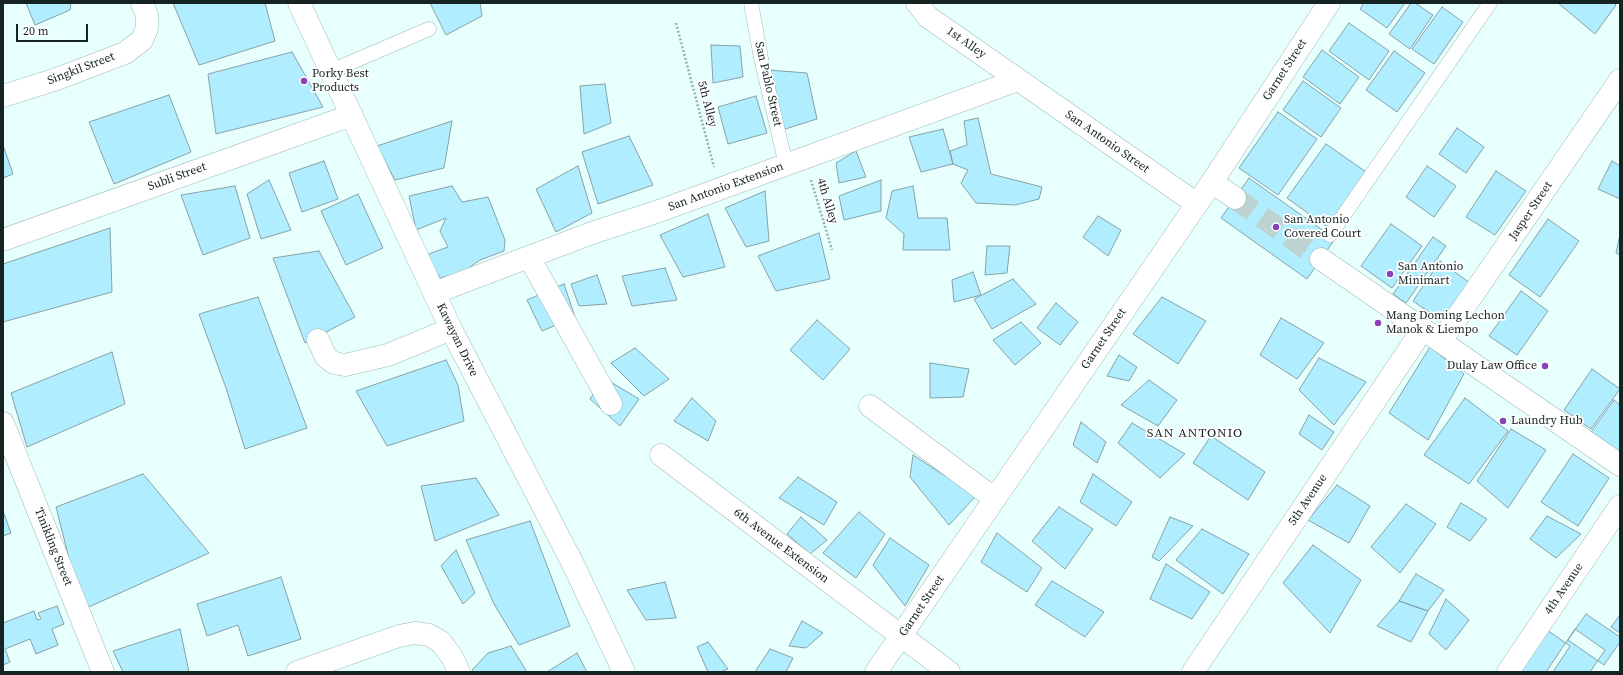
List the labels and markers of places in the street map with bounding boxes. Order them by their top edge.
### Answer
place label: Porky Best Products [312,67,369,95]
marker: Porky Best Products [299,76,309,86]
place label: San Antonio Covered Court [1284,213,1361,241]
marker: San Antonio Covered Court [1271,222,1281,232]
place label: San Antonio Minimart [1398,260,1463,288]
marker: San Antonio Minimart [1385,269,1395,279]
place label: Mang Doming Lechon Manok & Liempo [1386,309,1505,337]
marker: Mang Doming Lechon Manok & Liempo [1373,318,1383,328]
place label: Dulay Law Office [1447,359,1537,373]
marker: Dulay Law Office [1540,361,1550,371]
place label: Laundry Hub [1511,414,1583,428]
marker: Laundry Hub [1498,416,1508,426]

